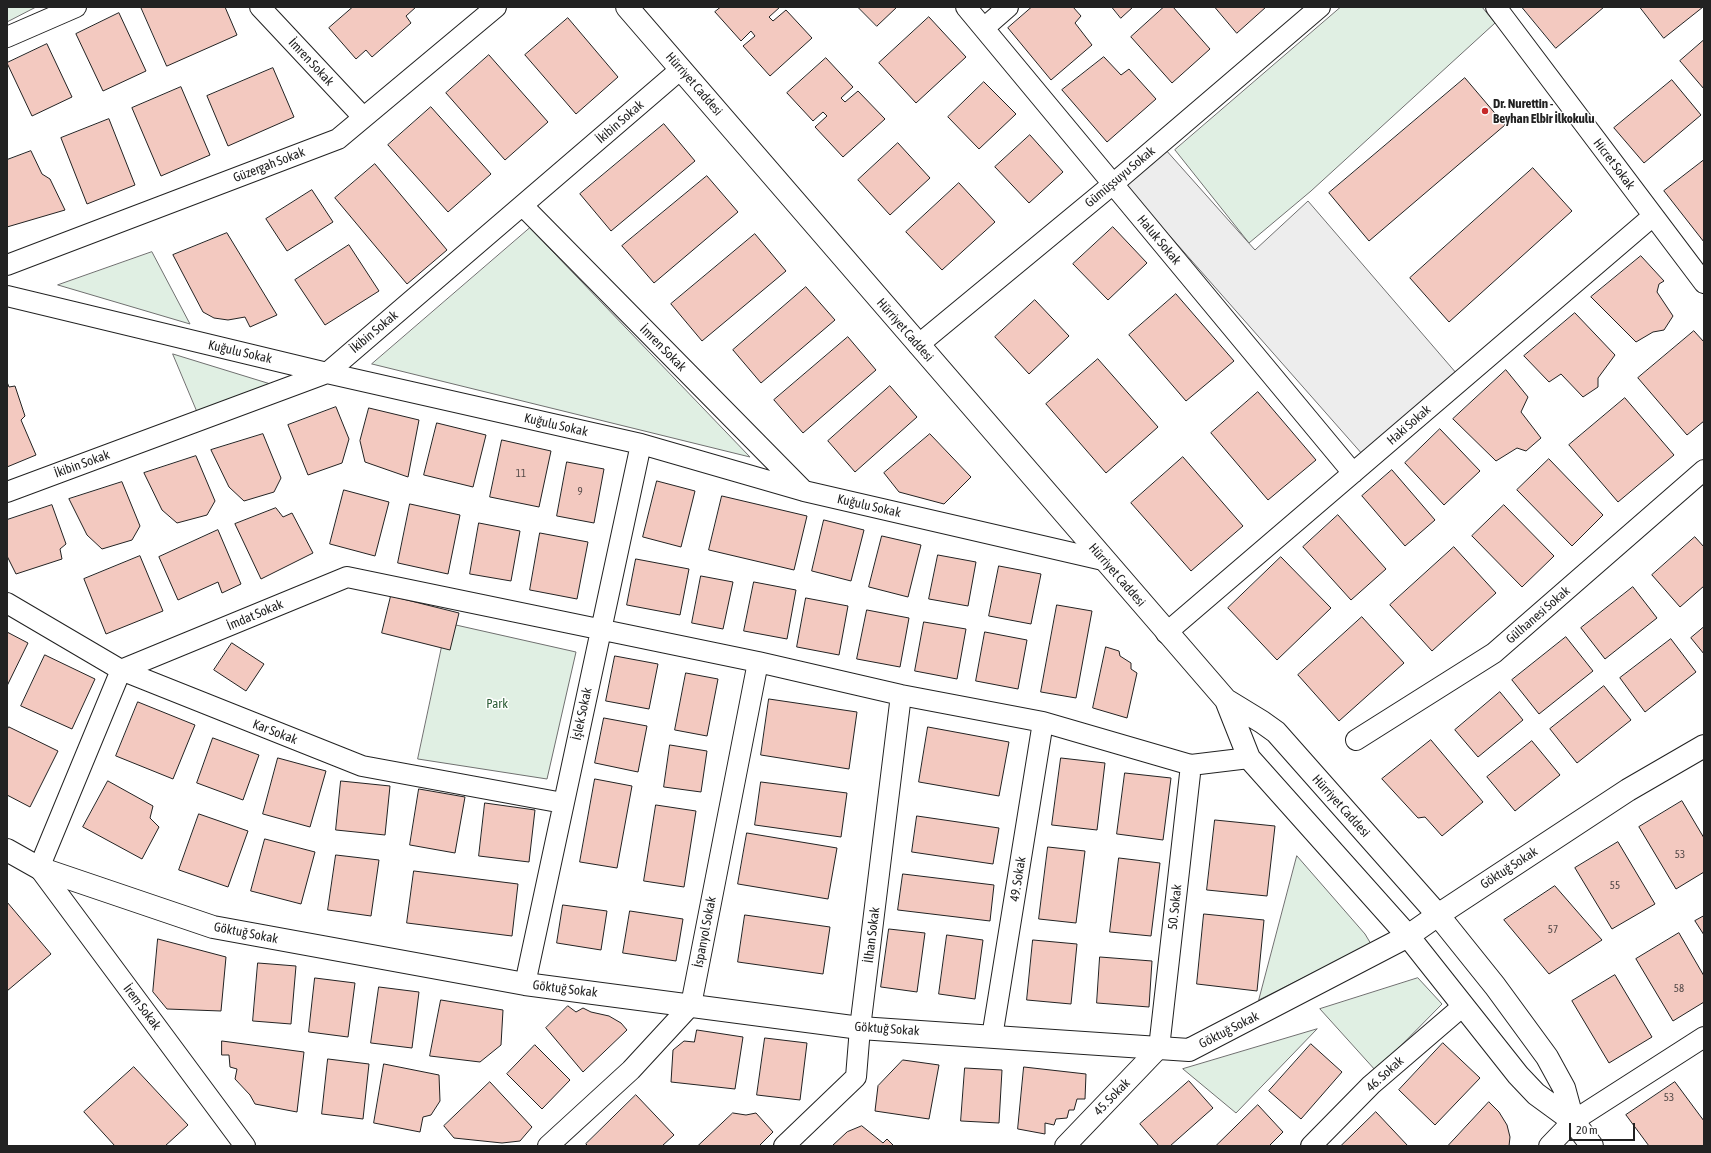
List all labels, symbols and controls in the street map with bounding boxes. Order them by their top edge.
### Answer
street label: İmren Sokak [285,35,337,89]
street label: Hürriyet Caddesi [662,49,726,119]
place label: Dr. Nurettin - Beyhan Elbir İlkokulu [1493,96,1595,127]
street label: İkibin Sokak [593,97,647,147]
marker: Dr. Nurettin - Beyhan Elbir İlkokulu [1480,106,1490,116]
street label: Hicret Sokak [1590,135,1638,193]
street label: Gümüşsuyu Sokak [1082,143,1158,211]
street label: Güzergah Sokak [231,144,307,186]
street label: Haluk Sokak [1134,212,1184,268]
street label: Hürriyet Caddesi [873,295,937,365]
street label: İkibin Sokak [347,307,401,357]
street label: İmren Sokak [636,321,690,375]
street label: Kuğulu Sokak [207,337,273,367]
street label: Haki Sokak [1384,402,1434,448]
street label: Kuğulu Sokak [523,410,589,440]
street label: İkibin Sokak [52,447,112,481]
house number: 11 [516,467,526,481]
house number: 9 [577,485,583,499]
street label: Kuğulu Sokak [836,491,902,521]
street label: Hürriyet Caddesi [1085,540,1149,610]
street label: Gülhanesi Sokak [1503,583,1573,647]
street label: İmdat Sokak [225,596,285,634]
street label: İşlek Sokak [569,686,595,742]
park label: Park [486,696,508,712]
street label: Kar Sokak [250,716,300,748]
street label: Hürriyet Caddesi [1309,771,1373,841]
street label: Göktuğ Sokak [1477,844,1541,892]
house number: 53 [1675,848,1685,862]
street label: 49. Sokak [1007,855,1029,903]
house number: 55 [1610,879,1620,893]
street label: 50. Sokak [1165,884,1185,930]
street label: İspanyol Sokak [690,895,720,969]
street label: İlhan Sokak [861,906,883,964]
street label: Göktuğ Sokak [213,919,279,947]
house number: 57 [1548,923,1558,937]
street label: Göktuğ Sokak [532,977,598,1001]
street label: İrem Sokak [120,981,164,1033]
house number: 58 [1674,982,1684,996]
street label: Göktuğ Sokak [1196,1008,1262,1052]
street label: Göktuğ Sokak [854,1019,920,1039]
street label: 46. Sokak [1363,1053,1407,1095]
street label: 45. Sokak [1091,1075,1133,1119]
house number: 53 [1664,1091,1674,1105]
scale bar [1571,1115,1637,1141]
text: 20 m [1576,1123,1598,1137]

